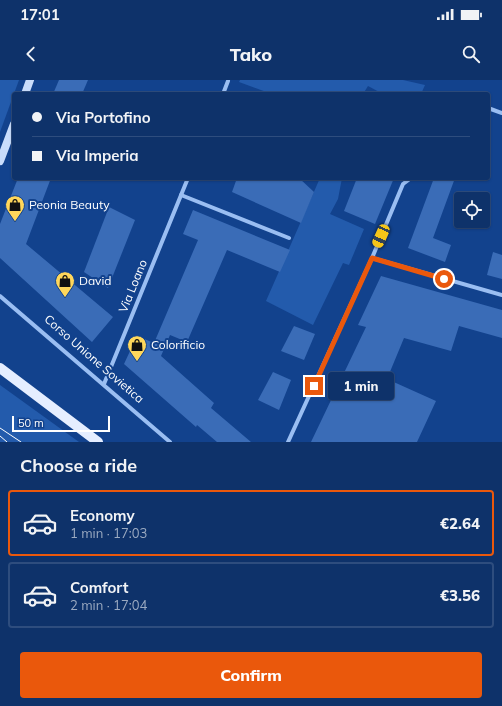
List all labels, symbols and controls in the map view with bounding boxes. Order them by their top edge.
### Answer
text: 17:01 [20,5,60,24]
icon: back [20,43,42,65]
text: Tako [230,43,272,66]
icon: search [460,43,482,65]
text: Via Portofino [56,108,151,127]
text: Via Imperia [56,146,139,165]
map controls [454,192,490,228]
button: locate [454,192,490,228]
shop icon: Peonia Beauty [4,194,26,222]
place label: Peonia Beauty [29,197,110,212]
car [371,223,391,249]
street label: Via Loano [115,257,150,315]
shop icon: David [54,270,76,298]
route start [435,270,453,288]
place label: David [79,273,112,288]
street label: Corso Unione Sovietica [41,311,147,406]
shop icon: Colorificio [126,334,148,362]
place label: Colorificio [151,337,205,352]
callout: 1 min [328,372,394,400]
route end [305,377,323,395]
text: 1 min [344,378,378,394]
scale bar [12,414,110,433]
text: 50 m [18,416,44,430]
text: Choose a ride [20,454,137,477]
icon: car [22,505,58,541]
text: Economy [70,506,135,525]
text: €2.64 [440,514,480,533]
text: 1 min · 17:03 [70,525,147,541]
icon: car [22,577,58,613]
text: Comfort [70,578,128,597]
text: €3.56 [440,586,480,605]
text: 2 min · 17:04 [70,597,147,613]
button: Confirm [20,652,482,698]

